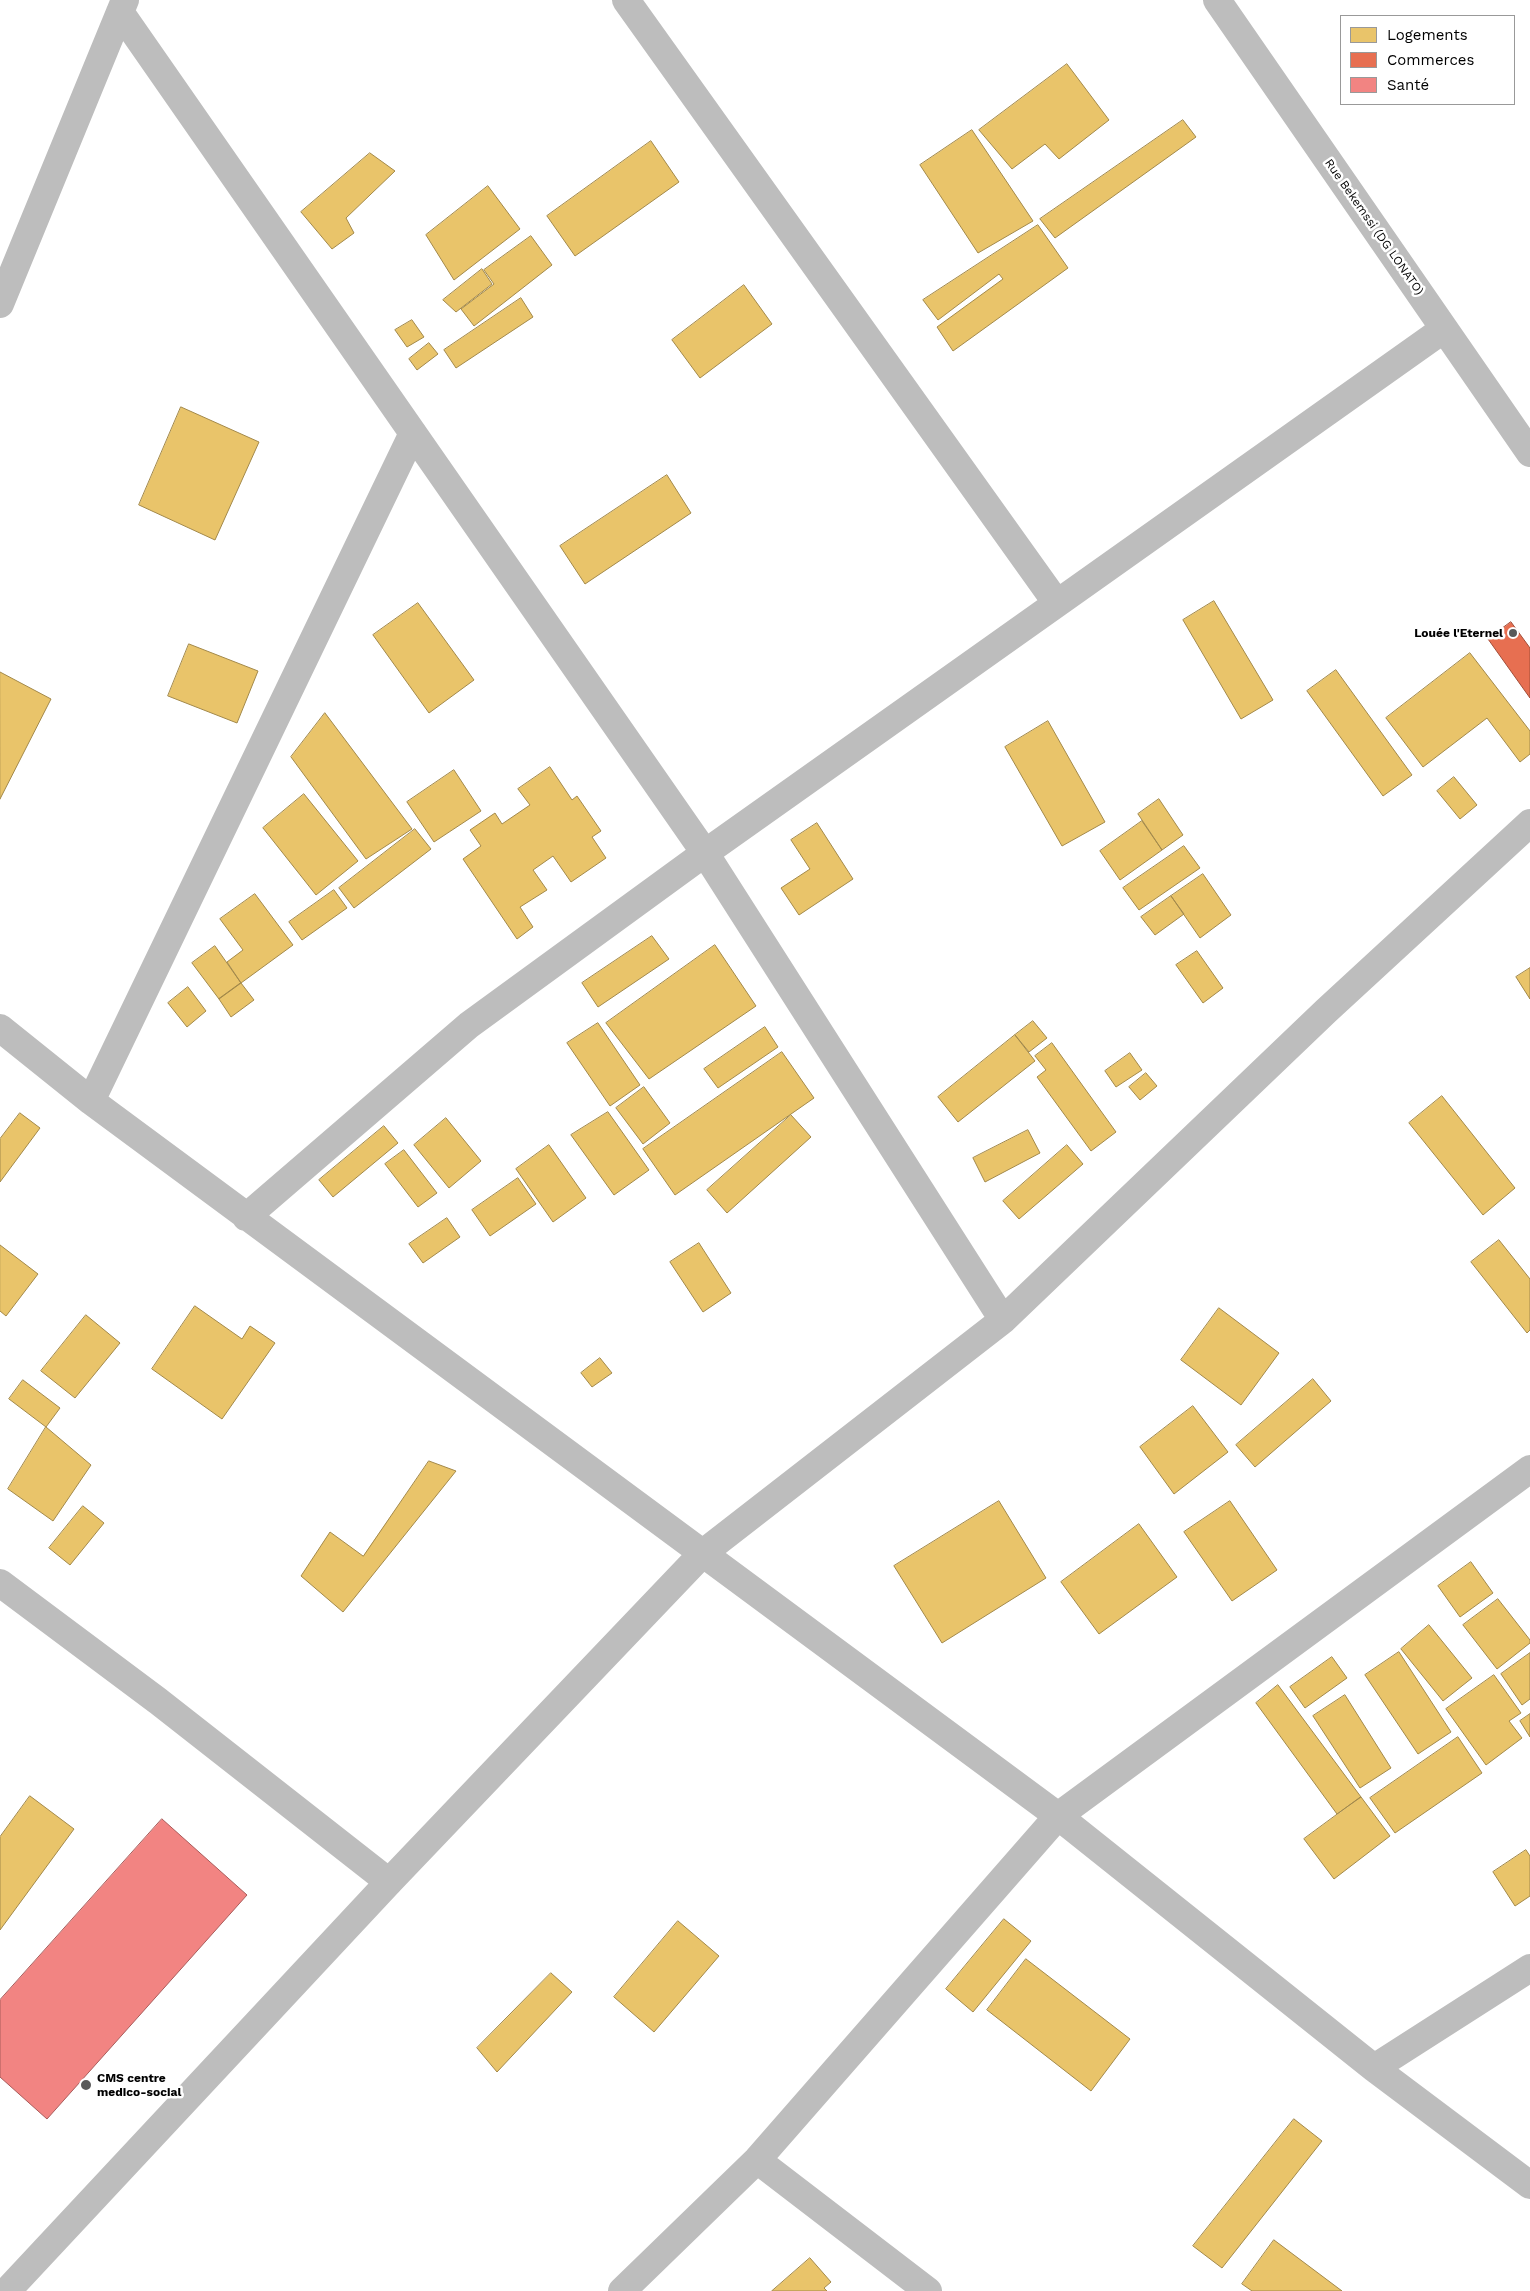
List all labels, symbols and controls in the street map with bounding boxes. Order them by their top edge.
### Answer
legend [1340,15,1515,105]
text: Logements [1387,26,1468,44]
text: Commerces [1387,51,1474,69]
text: Santé [1387,76,1429,94]
street label: Rue Bekemssi (DG LONATO) [1321,156,1427,298]
place label: Louée l'Eternel [1414,626,1503,640]
marker: Louée l'Eternel [1507,627,1519,639]
place label: CMS centre medico-social [97,2071,181,2099]
marker: CMS centre medico-social [79,2078,93,2092]

